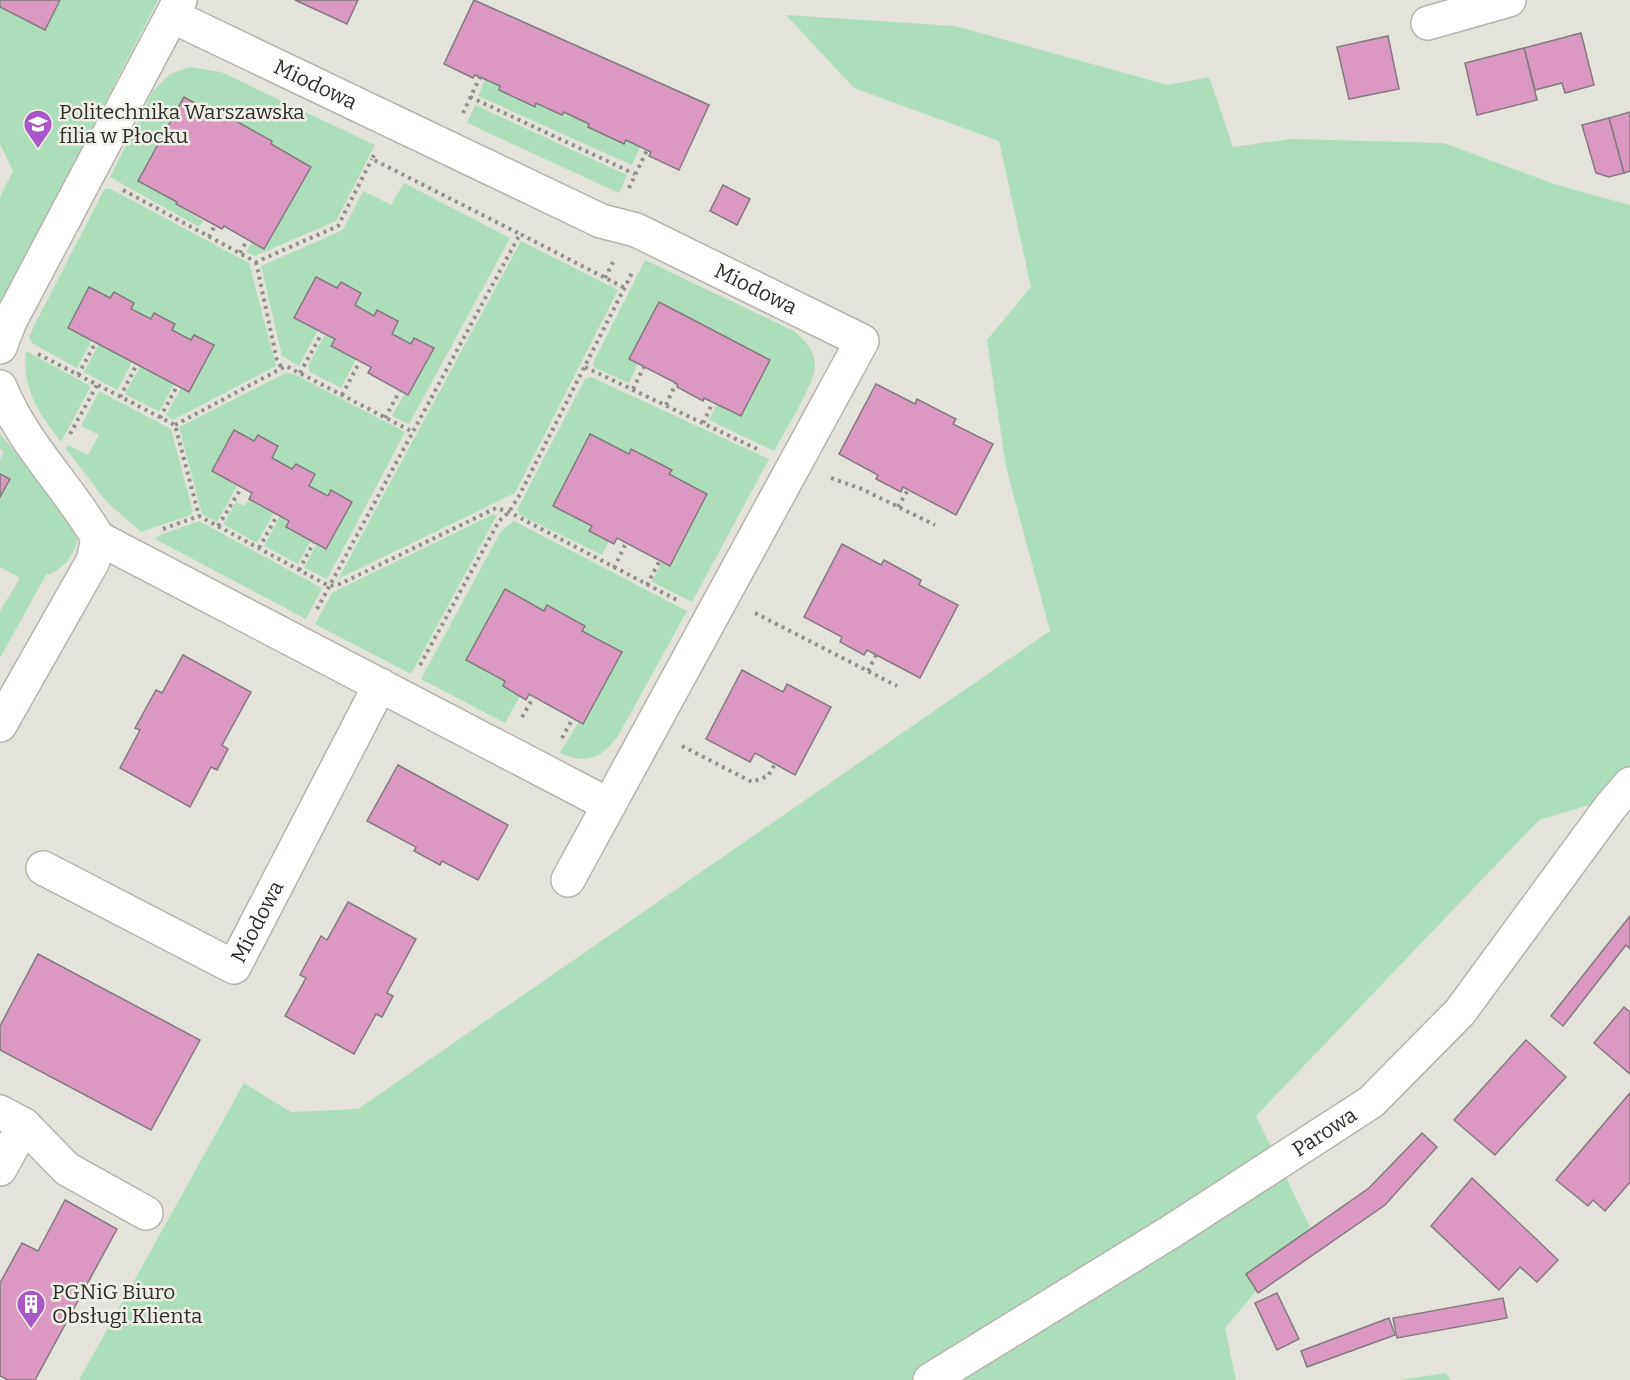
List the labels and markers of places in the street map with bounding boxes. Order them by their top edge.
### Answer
place label: Politechnika Warszawska filia w Płocku [59,99,305,149]
school or university icon: Politechnika Warszawska filia w Płocku [22,108,54,150]
place label: PGNiG Biuro Obsługi Klienta [52,1279,203,1329]
building icon: PGNiG Biuro Obsługi Klienta [15,1288,47,1330]

